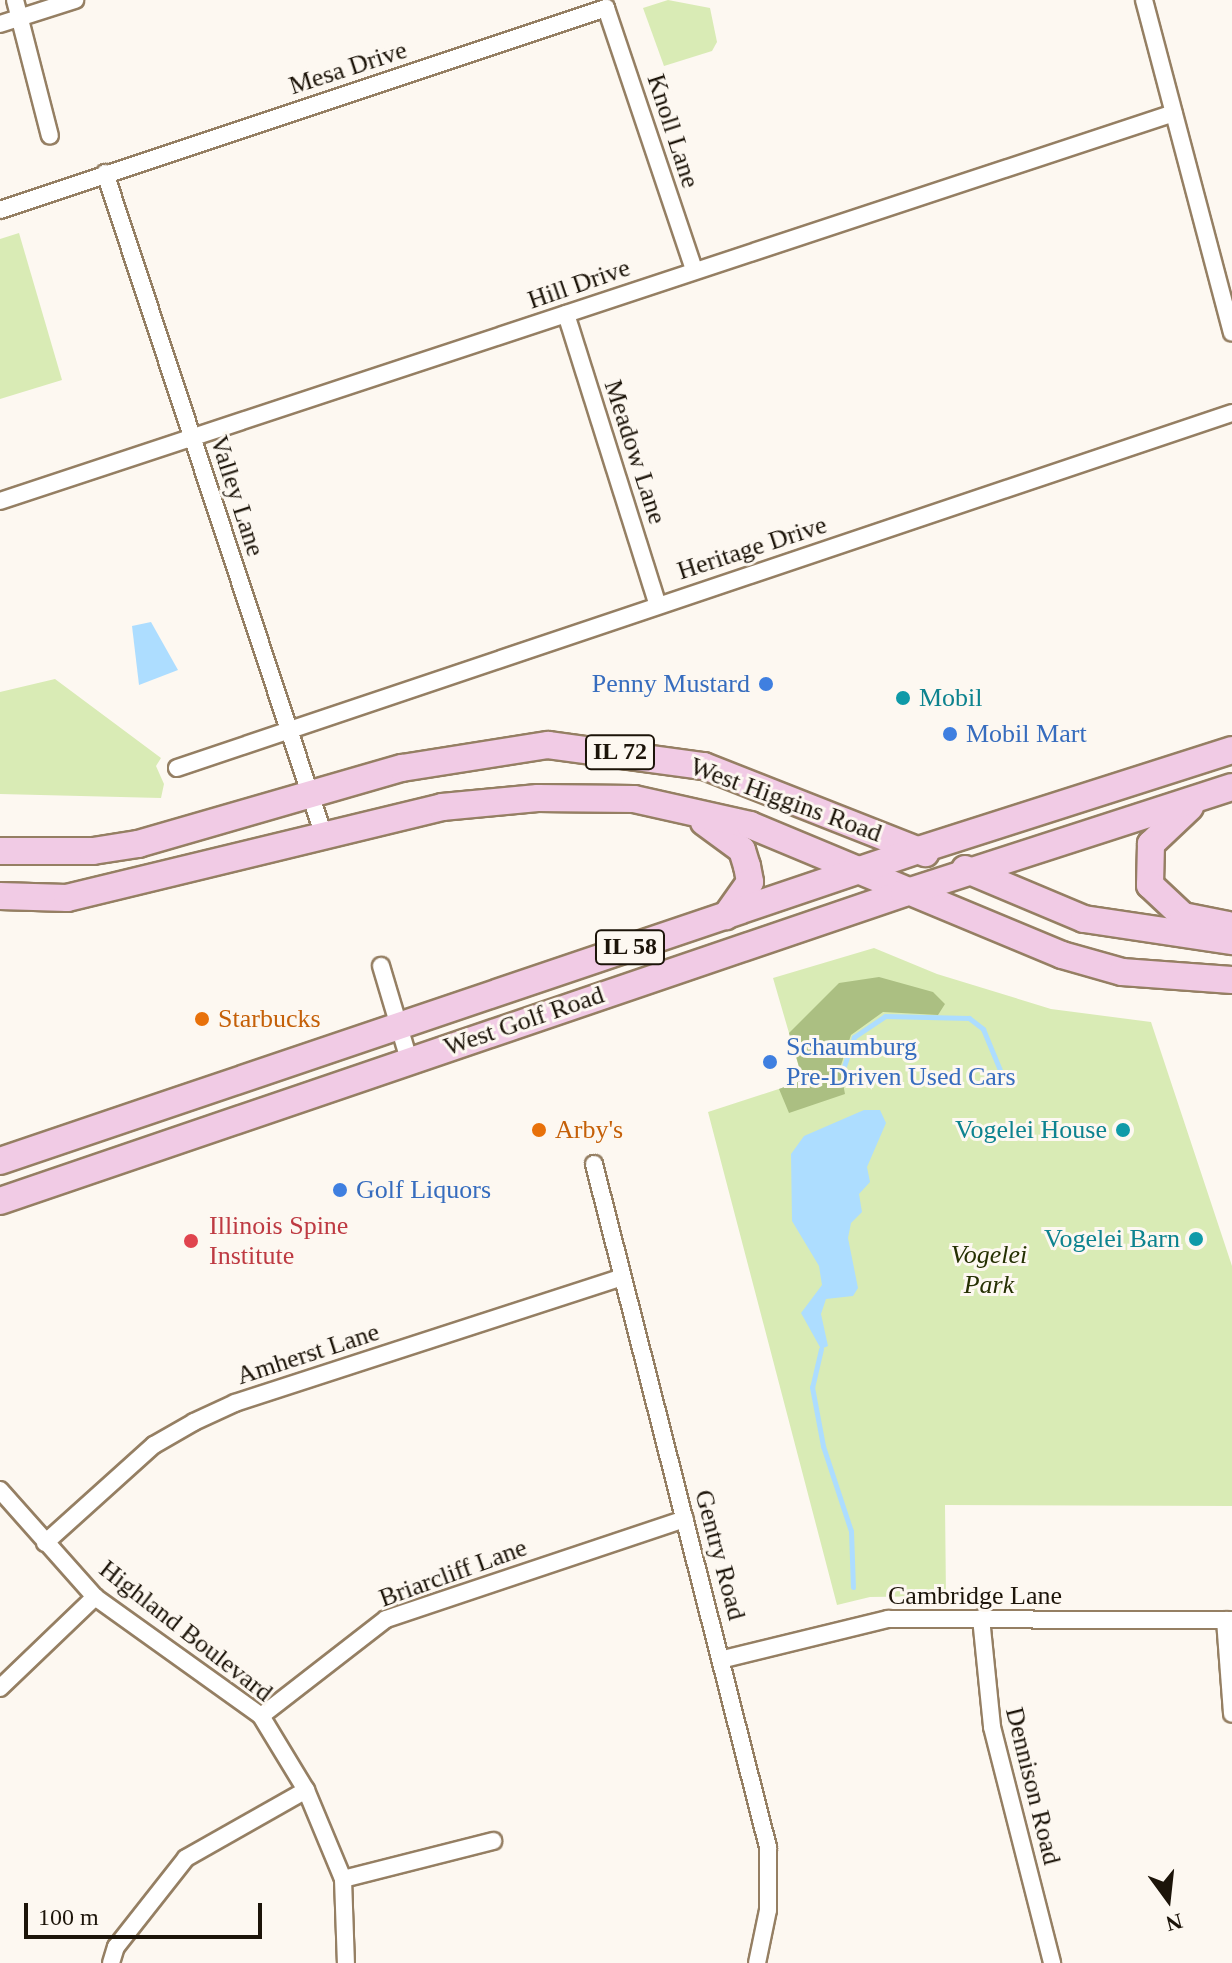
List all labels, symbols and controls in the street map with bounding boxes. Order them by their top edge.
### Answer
street label: Mesa Drive [285,34,411,102]
street label: Knoll Lane [640,70,706,192]
street label: Hill Drive [524,252,634,316]
street label: Meadow Lane [597,376,673,528]
street label: Valley Lane [203,432,271,560]
street label: Heritage Drive [673,509,831,587]
place label: Penny Mustard [592,668,750,700]
marker: Penny Mustard [757,675,775,693]
place label: Mobil [919,682,983,714]
marker: Mobil [894,689,912,707]
place label: Mobil Mart [966,718,1087,750]
marker: Mobil Mart [941,725,959,743]
road number: IL 72 [584,732,656,772]
street label: West Higgins Road [686,751,886,849]
road number: IL 58 [594,927,666,967]
street label: West Golf Road [440,979,608,1063]
place label: Starbucks [218,1003,321,1035]
marker: Starbucks [193,1010,211,1028]
place label: Schaumburg Pre-Driven Used Cars [786,1031,1016,1092]
marker: Schaumburg Pre-Driven Used Cars [761,1053,779,1071]
place label: Arby's [555,1114,623,1146]
place label: Vogelei House [955,1114,1107,1146]
marker: Arby's [530,1121,548,1139]
marker: Vogelei House [1114,1121,1132,1139]
place label: Golf Liquors [356,1174,491,1206]
marker: Golf Liquors [331,1181,349,1199]
place label: Illinois Spine Institute [209,1210,348,1272]
place label: Vogelei Barn [1044,1223,1180,1255]
marker: Illinois Spine Institute [180,1230,202,1252]
marker: Vogelei Barn [1187,1230,1205,1248]
park label: Vogelei Park [951,1239,1027,1300]
street label: Amherst Lane [233,1316,383,1392]
street label: Gentry Road [688,1486,752,1624]
street label: Briarcliff Lane [375,1532,531,1614]
street label: Highland Boulevard [93,1554,279,1708]
street label: Cambridge Lane [888,1580,1062,1612]
street label: Dennison Road [998,1704,1068,1868]
north arrow [1128,1859,1208,1939]
scale bar [28,1887,266,1937]
text: 100 m [38,1904,99,1930]
text: N [1163,1909,1185,1937]

